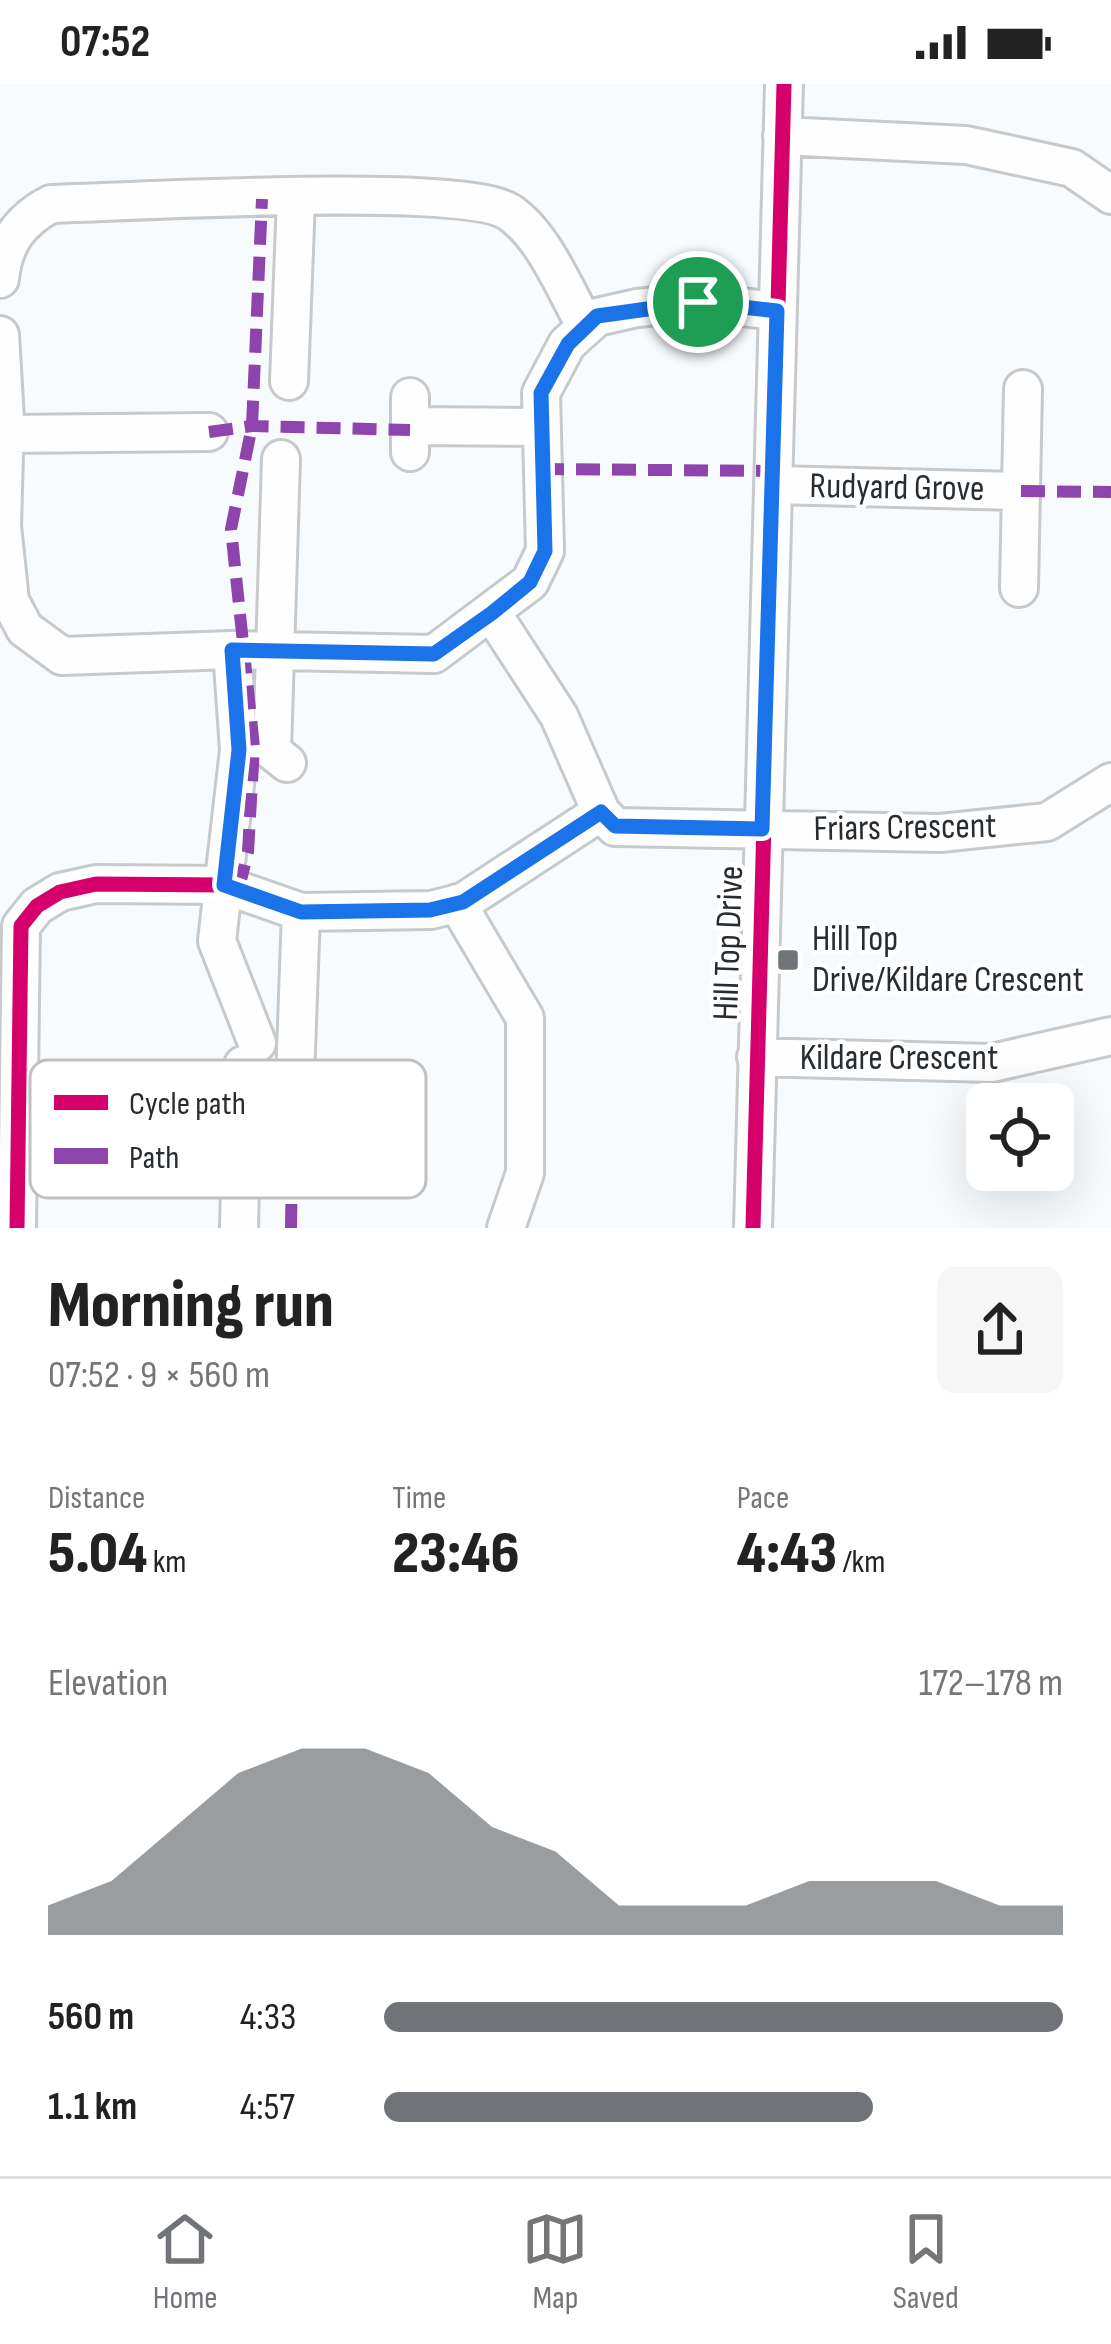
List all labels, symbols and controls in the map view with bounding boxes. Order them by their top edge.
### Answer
text: 07:52 [60,15,150,70]
pin [647,251,749,353]
icon: arrive [665,269,731,335]
street label: Rudyard Grove [809,465,985,511]
street label: Friars Crescent [813,805,997,851]
street label: Hill Top Drive [705,865,753,1021]
place label: Hill Top Drive/Kildare Crescent [812,918,1084,1002]
marker: Hill Top Drive/Kildare Crescent [775,947,801,973]
street label: Kildare Crescent [800,1037,998,1080]
legend [30,1060,426,1198]
map controls [966,1083,1074,1191]
button: locate [966,1083,1074,1191]
text: Cycle path [129,1084,246,1124]
text: Path [129,1138,179,1178]
text: Morning run [48,1267,334,1346]
button: share [937,1267,1063,1393]
text: 07:52 · 9 × 560 m [48,1352,270,1399]
text: Distance [48,1478,145,1518]
text: Time [392,1478,446,1518]
text: Pace [737,1478,789,1518]
text: 5.04 [48,1518,147,1590]
text: 23:46 [392,1518,520,1590]
text: 4:43 [737,1518,837,1590]
text: km [147,1542,186,1582]
text: /km [837,1542,885,1582]
text: Elevation [48,1660,168,1707]
text: 172–178 m [919,1660,1063,1707]
text: 560 m [48,1994,134,2041]
text: 4:33 [240,1994,296,2041]
text: 1.1 km [48,2084,137,2131]
text: 4:57 [240,2084,295,2131]
tab: Home [152,2206,218,2318]
tab: Map [522,2206,588,2318]
tab: Saved [893,2206,959,2318]

